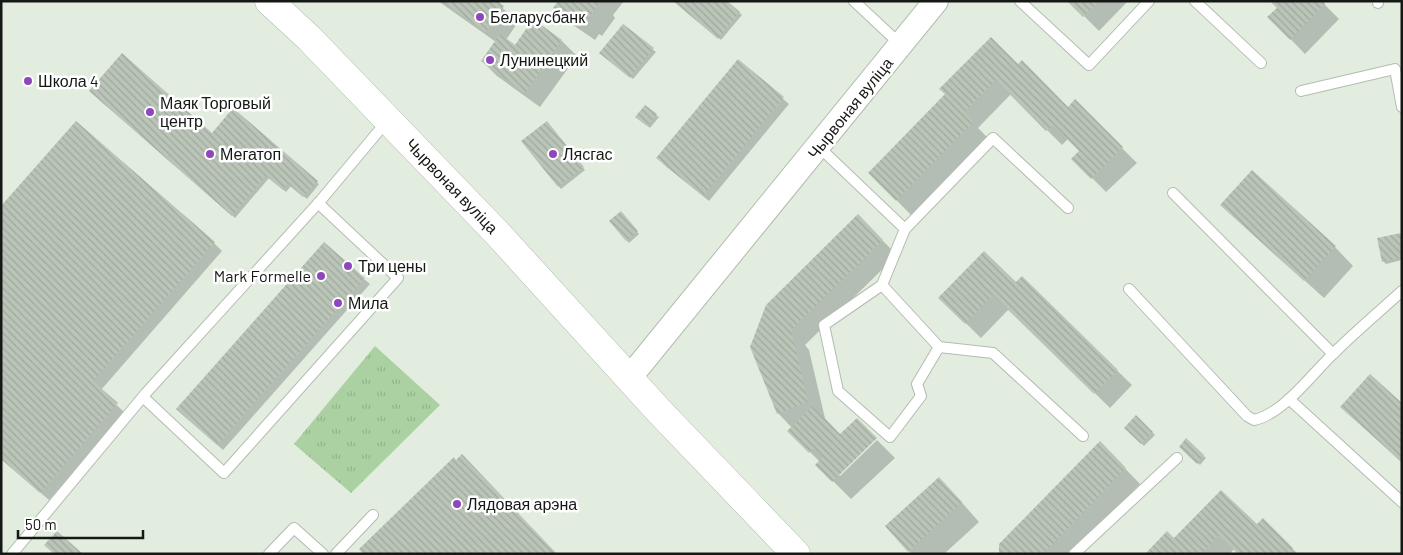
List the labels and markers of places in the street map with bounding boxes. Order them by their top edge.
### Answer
place label: Беларусбанк [490,7,586,26]
marker: Беларусбанк [474,11,486,23]
place label: Лунинецкий [500,50,588,69]
marker: Лунинецкий [484,54,496,66]
place label: Школа 4 [38,71,99,90]
marker: Школа 4 [22,75,34,87]
place label: Маяк Торговый центр [160,93,271,130]
marker: Маяк Торговый центр [144,106,156,118]
place label: Мегатоп [220,144,281,163]
place label: Лясгас [563,144,613,163]
marker: Мегатоп [204,148,216,160]
marker: Лясгас [547,148,559,160]
place label: Три цены [358,256,426,275]
marker: Три цены [342,260,354,272]
place label: Mark Formelle [214,266,311,285]
marker: Mark Formelle [315,270,327,282]
place label: Мила [348,293,389,312]
marker: Мила [332,297,344,309]
place label: Лядовая арэна [467,494,577,513]
marker: Лядовая арэна [451,498,463,510]

